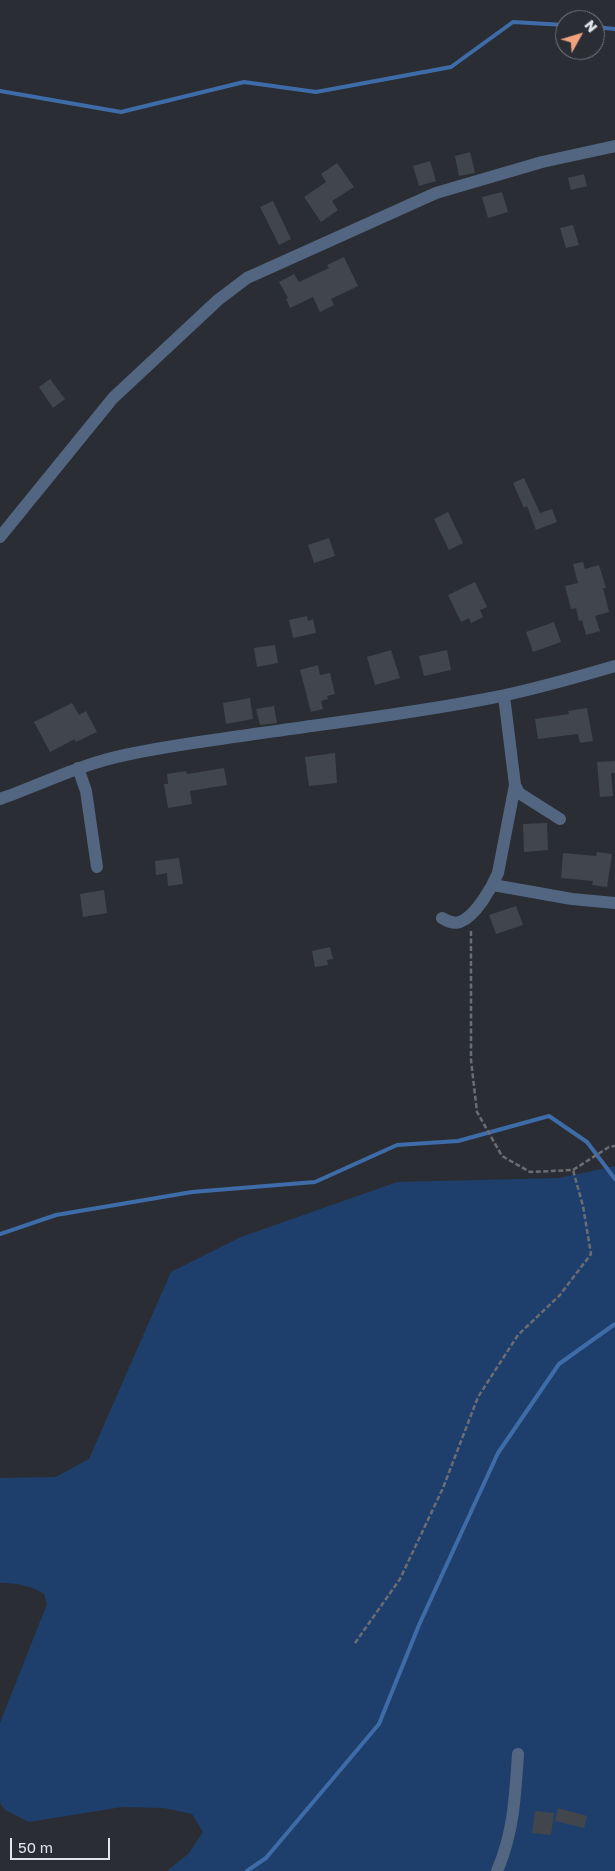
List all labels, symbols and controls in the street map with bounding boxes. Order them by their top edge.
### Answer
north arrow [555,10,605,60]
text: N [581,16,601,35]
scale bar [12,1828,112,1860]
text: 50 m [18,1838,53,1856]

